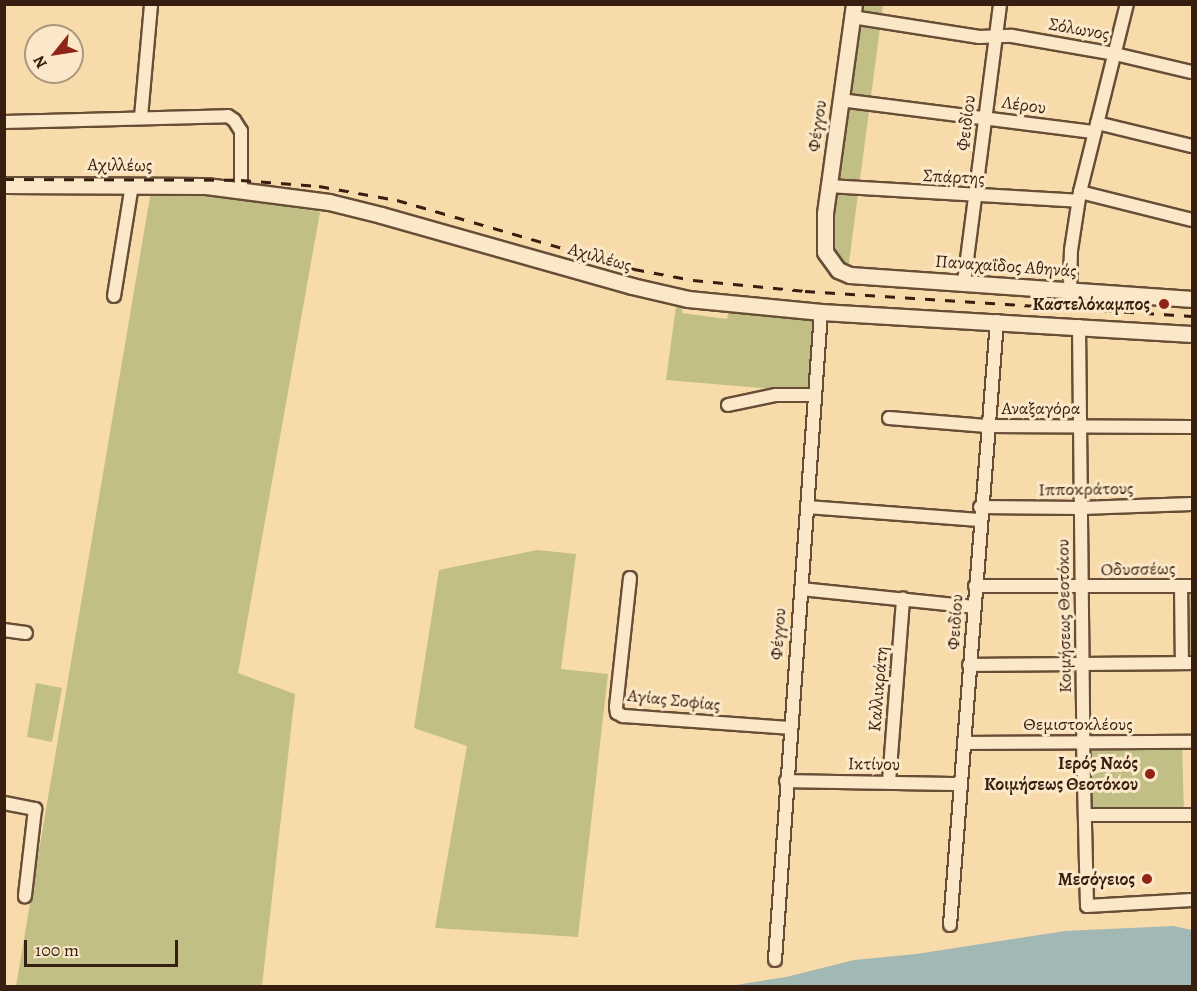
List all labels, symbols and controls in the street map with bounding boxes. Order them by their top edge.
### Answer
street label: Σόλωνος [1047,13,1111,45]
north arrow [24,24,84,84]
text: N [28,51,53,73]
street label: Λέρου [1001,91,1047,119]
street label: Φειδίου [952,94,980,152]
street label: Φέγγου [803,99,831,153]
street label: Αχιλλέως [87,154,153,176]
street label: Σπάρτης [923,165,985,189]
street label: Αχιλλέως [566,238,634,276]
street label: Παναχαΐδος Αθηνάς [934,250,1078,282]
place label: Καστελόκαμπος [1032,293,1150,315]
marker: Καστελόκαμπος [1155,295,1173,313]
street label: Αναξαγόρα [1001,397,1081,419]
street label: Ιπποκράτους [1038,477,1134,501]
street label: Κοιμήσεως Θεοτόκου [1052,539,1076,693]
street label: Οδυσσέως [1100,558,1176,580]
street label: Φειδίου [942,593,968,651]
street label: Φέγγου [765,607,791,661]
street label: Καλλικράτη [864,645,892,733]
street label: Αγίας Σοφίας [626,684,722,716]
street label: Θεμιστοκλέους [1023,713,1133,735]
street label: Ικτίνου [848,753,900,775]
place label: Ιερός Ναός Κοιμήσεως Θεοτόκου [984,753,1138,795]
marker: Ιερός Ναός Κοιμήσεως Θεοτόκου [1143,767,1157,781]
place label: Μεσόγειος [1058,868,1135,890]
marker: Μεσόγειος [1140,872,1154,886]
scale bar [27,928,182,966]
text: 100 m [35,938,79,962]

